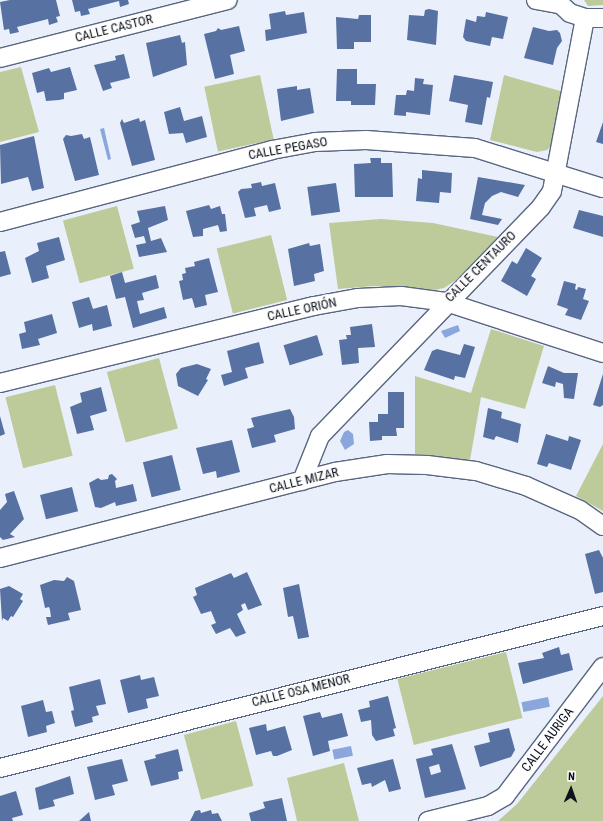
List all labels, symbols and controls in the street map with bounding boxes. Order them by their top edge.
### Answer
street label: CALLE CASTOR [74,12,154,46]
street label: CALLE PEGASO [247,134,329,164]
street label: CALLE CENTAURO [442,228,520,306]
street label: CALLE ORIÓN [266,295,338,325]
street label: CALLE MIZAR [268,465,340,497]
street label: CALLE OSA MENOR [250,671,352,711]
street label: CALLE AURIGA [519,705,577,775]
north arrow [551,769,591,809]
text: N [568,770,575,783]

